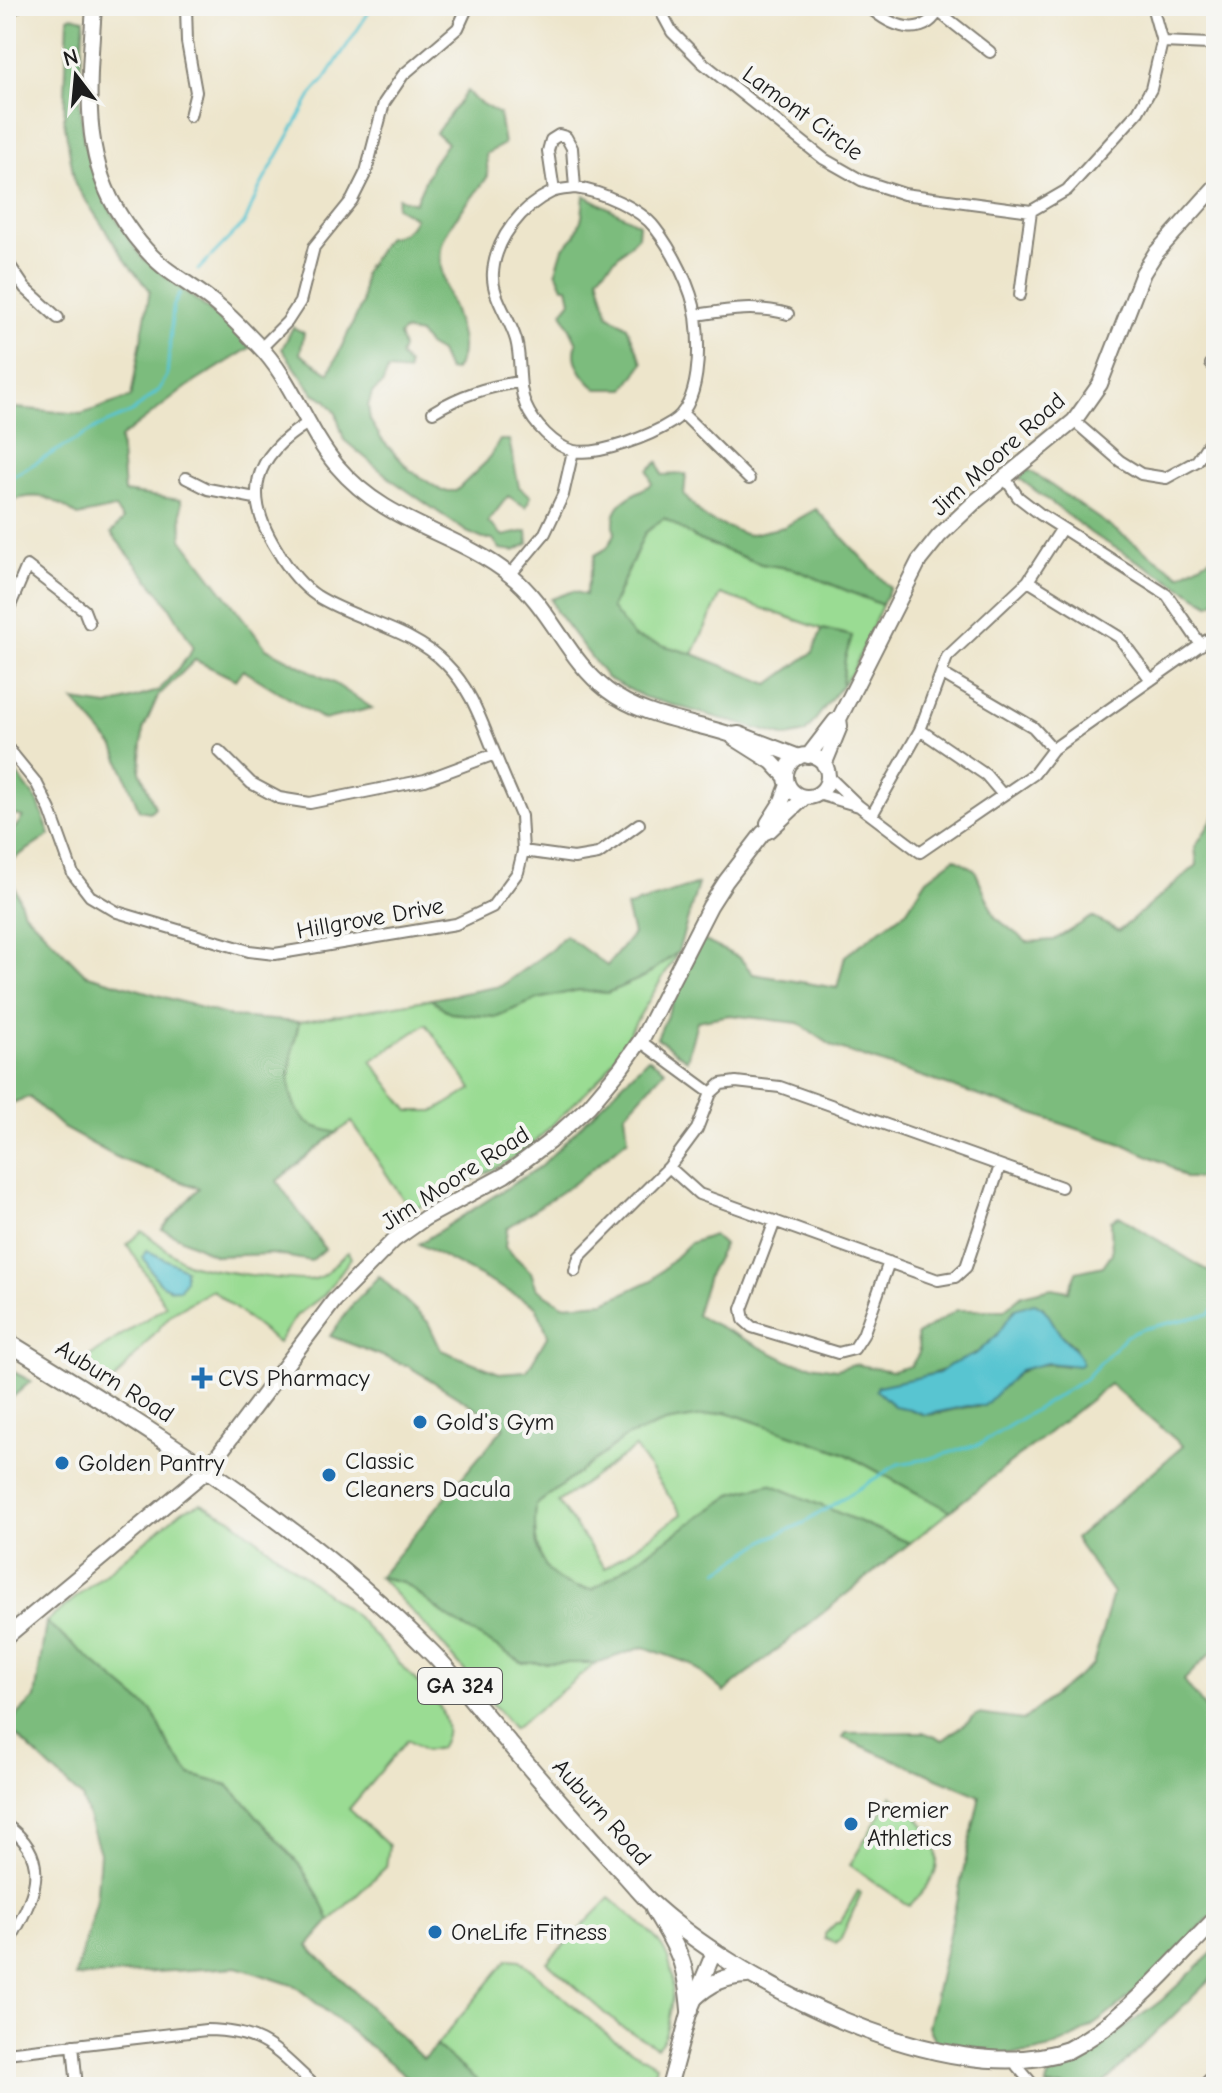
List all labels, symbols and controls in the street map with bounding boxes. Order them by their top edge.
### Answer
north arrow [36,36,116,116]
text: N [60,43,81,72]
street label: Lamont Circle [737,60,869,166]
street label: Jim Moore Road [925,386,1071,522]
street label: Hillgrove Drive [294,891,446,945]
street label: Jim Moore Road [376,1120,534,1236]
street label: Auburn Road [51,1334,179,1428]
place label: CVS Pharmacy [218,1364,370,1392]
marker: CVS Pharmacy [193,1369,211,1387]
place label: Gold's Gym [436,1408,554,1436]
marker: Gold's Gym [411,1413,429,1431]
place label: Classic Cleaners Dacula [345,1447,511,1503]
place label: Golden Pantry [78,1449,225,1477]
marker: Golden Pantry [53,1454,71,1472]
marker: Classic Cleaners Dacula [320,1466,338,1484]
road number: GA 324 [418,1668,502,1704]
street label: Auburn Road [547,1753,657,1871]
place label: Premier Athletics [867,1796,952,1852]
marker: Premier Athletics [842,1815,860,1833]
place label: OneLife Fitness [451,1918,607,1946]
marker: OneLife Fitness [426,1923,444,1941]

